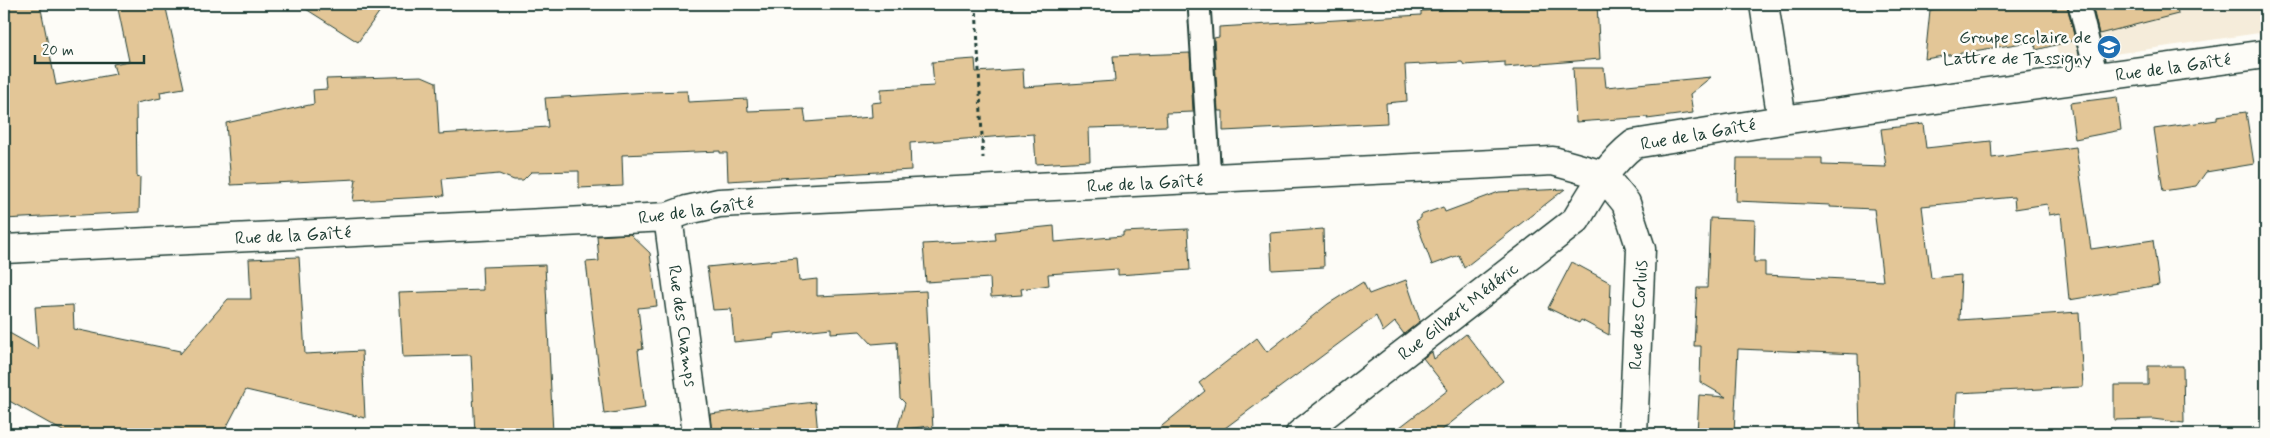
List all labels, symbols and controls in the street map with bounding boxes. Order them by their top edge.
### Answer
place label: Groupe scolaire de Lattre de Tassigny [1943,26,2092,72]
scale bar [35,32,144,64]
school or university icon: Groupe scolaire de Lattre de Tassigny [2096,34,2122,60]
text: 20 m [42,41,74,61]
street label: Rue de la Gaîté [2114,48,2232,88]
street label: Rue de la Gaîté [1639,113,1758,157]
street label: Rue de la Gaîté [1086,169,1204,199]
street label: Rue de la Gaîté [637,191,755,231]
street label: Rue de la Gaîté [234,221,352,251]
street label: Rue Gilbert Médéric [1393,257,1524,366]
street label: Rue des Corluis [1624,260,1654,371]
street label: Rue des Champs [662,264,702,389]

